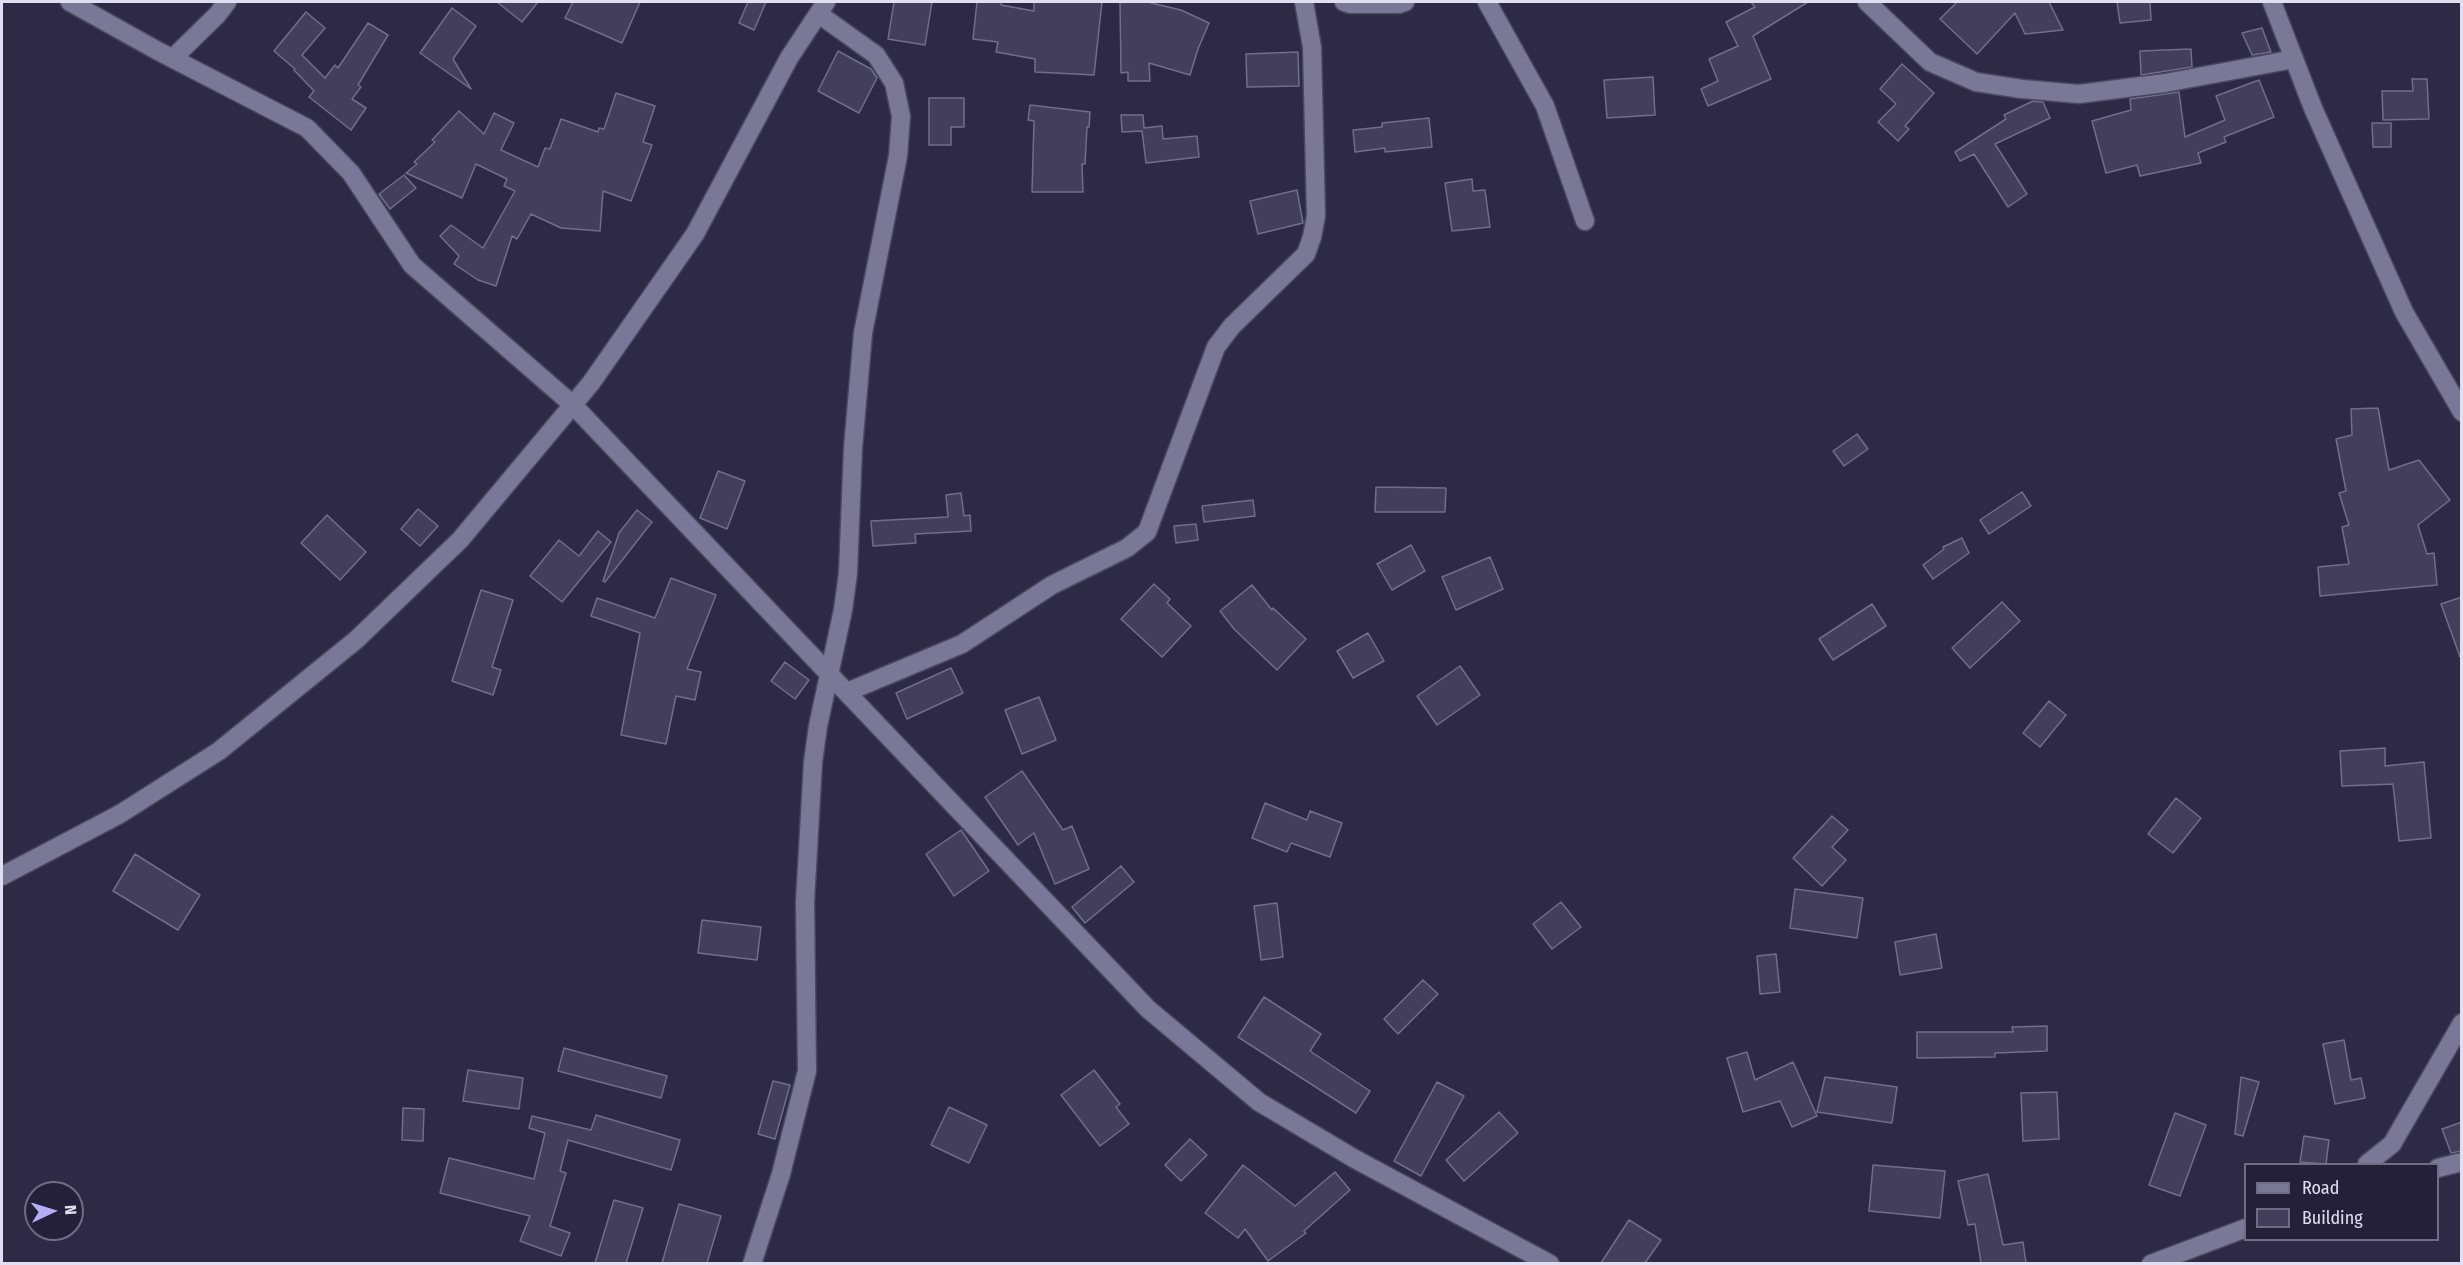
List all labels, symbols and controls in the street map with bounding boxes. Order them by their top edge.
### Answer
legend [2244,1163,2439,1241]
text: Road [2302,1177,2339,1199]
north arrow [24,1181,84,1241]
text: N [61,1204,80,1215]
text: Building [2302,1207,2363,1229]

